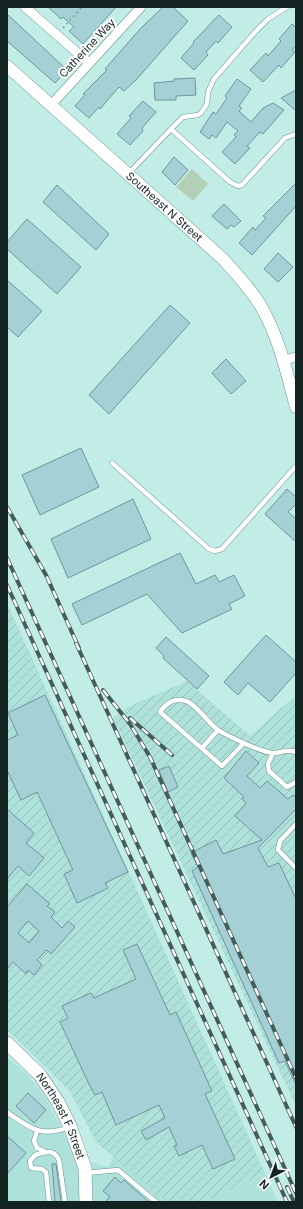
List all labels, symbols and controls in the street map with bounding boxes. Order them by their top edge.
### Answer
street label: Catherine Way [56,15,118,81]
street label: Southeast N Street [123,169,206,245]
street label: Northeast F Street [33,1070,88,1161]
north arrow [251,1157,291,1197]
text: N [257,1176,272,1192]

